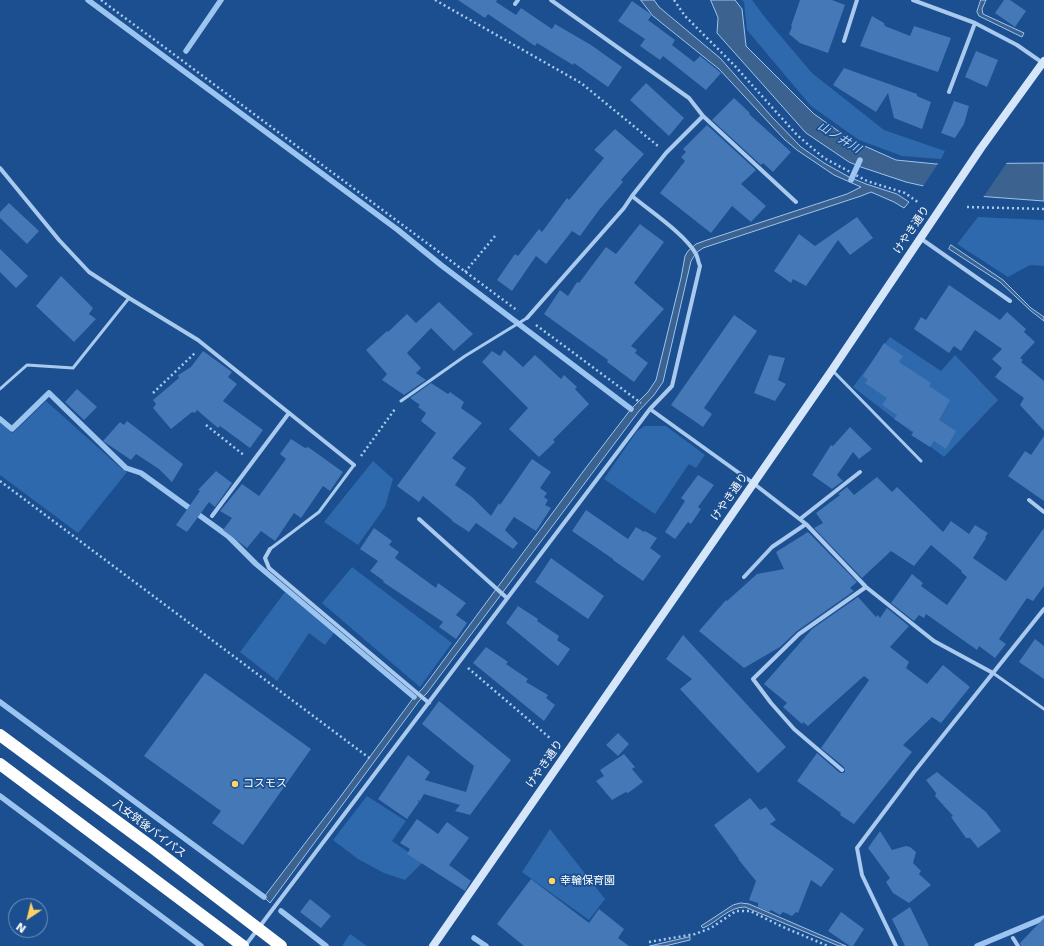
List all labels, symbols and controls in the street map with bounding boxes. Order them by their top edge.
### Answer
water label: 山ノ井川 [815,119,863,157]
street label: けやき通り [891,204,933,256]
street label: けやき通り [709,471,751,523]
street label: けやき通り [524,738,566,790]
place label: コスモス [243,777,287,791]
marker: コスモス [230,779,240,789]
street label: 八女筑後バイパス [110,797,188,861]
place label: 幸輪保育園 [560,874,615,888]
marker: 幸輪保育園 [547,876,557,886]
north arrow [8,898,48,938]
text: N [14,919,29,935]

